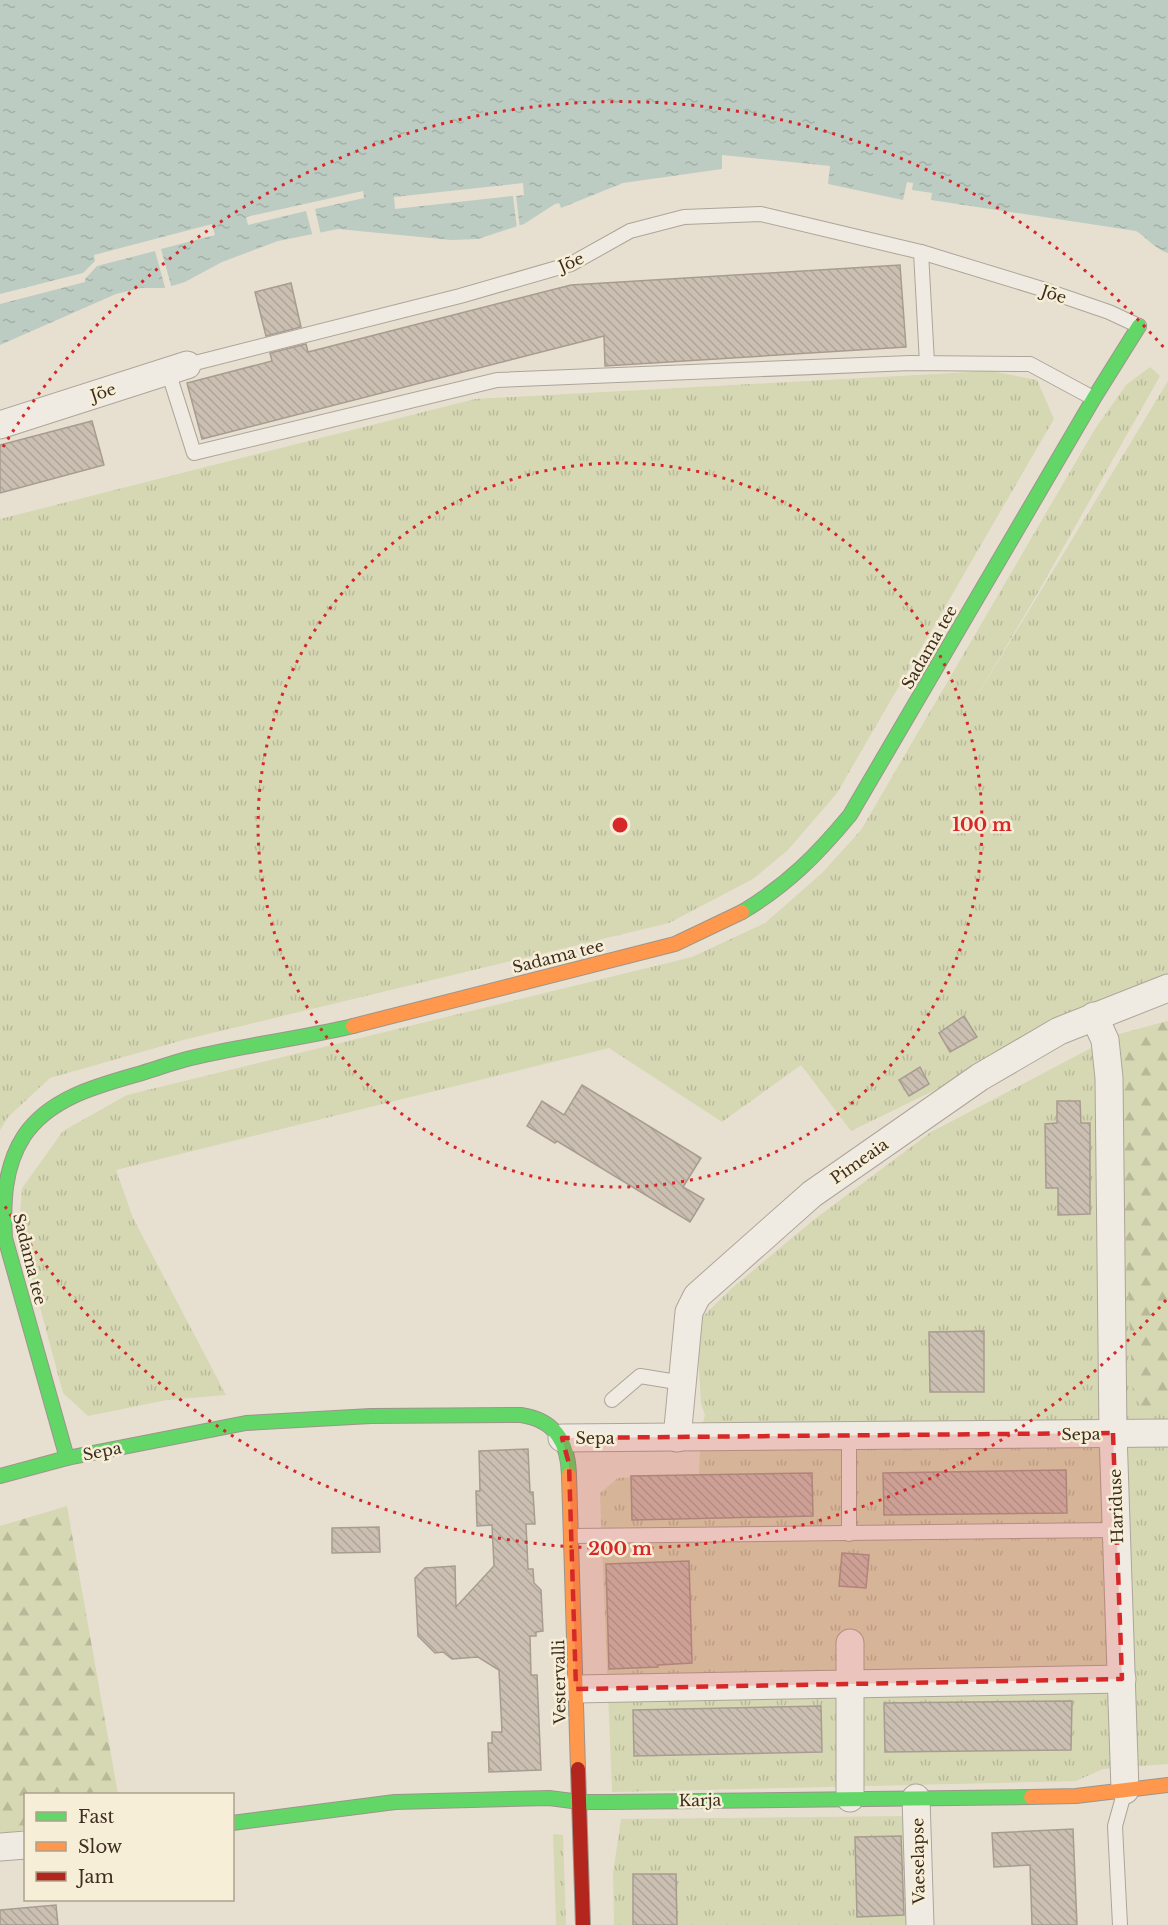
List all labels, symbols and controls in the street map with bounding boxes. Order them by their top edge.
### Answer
street label: Jõe [554,248,587,277]
street label: Jõe [1037,280,1069,307]
street label: Jõe [86,379,118,406]
street label: Sadama tee [897,601,961,693]
text: 100 m [952,814,1012,836]
centre of rings [610,815,630,835]
street label: Sadama tee [510,935,606,977]
street label: Pimeaia [826,1134,892,1188]
street label: Sadama tee [9,1211,51,1307]
street label: Sepa [1061,1424,1101,1444]
street label: Sepa [575,1428,615,1448]
street label: Sepa [81,1437,123,1465]
street label: Hariduse [1105,1468,1127,1544]
text: 200 m [588,1538,652,1560]
street label: Vestervalli [548,1639,570,1726]
street label: Karja [678,1790,722,1810]
legend [24,1793,234,1901]
text: Fast [78,1806,115,1828]
street label: Vaeselapse [907,1817,929,1906]
text: Slow [78,1836,123,1858]
text: Jam [76,1866,114,1888]

